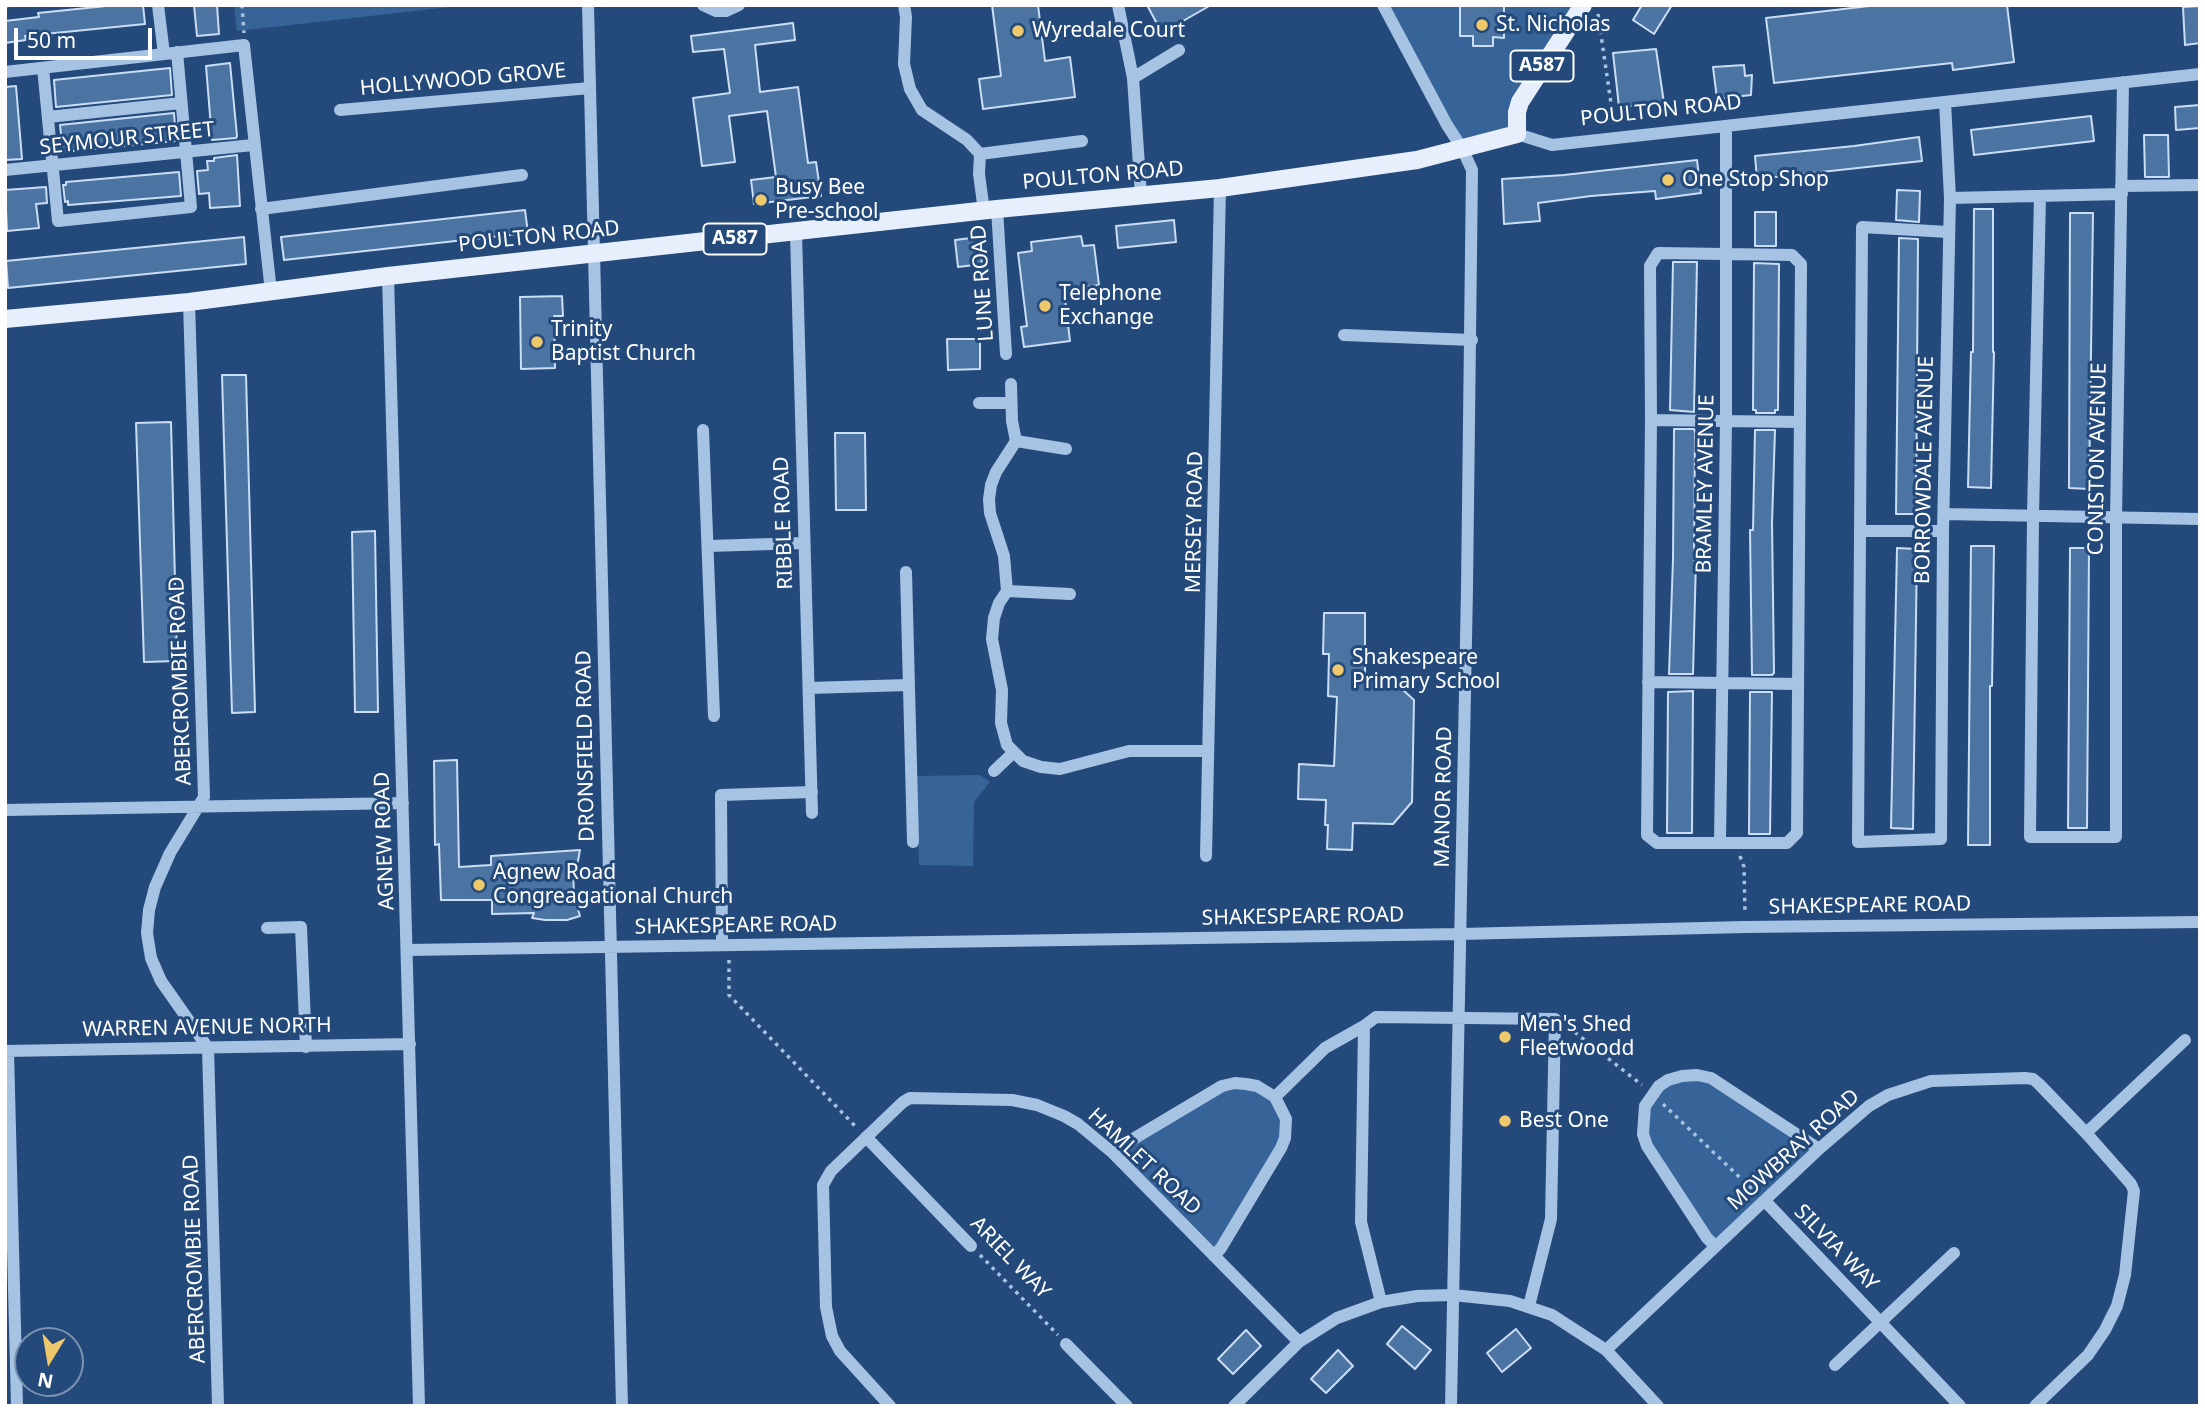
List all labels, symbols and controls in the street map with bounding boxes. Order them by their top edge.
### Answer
place label: St. Nicholas [1496,12,1611,38]
scale bar [18,14,156,58]
marker: St. Nicholas [1474,17,1490,33]
place label: Wyredale Court [1032,18,1185,44]
marker: Wyredale Court [1010,23,1026,39]
text: 50 m [27,26,76,54]
road number: A587 [1510,50,1574,82]
street label: HOLLYWOOD GROVE [359,58,567,102]
street label: POULTON ROAD [1579,90,1743,132]
street label: SEYMOUR STREET [38,117,216,161]
street label: POULTON ROAD [1021,156,1185,196]
place label: One Stop Shop [1682,167,1829,193]
marker: One Stop Shop [1660,172,1676,188]
place label: Busy Bee Pre-school [775,175,879,225]
marker: Busy Bee Pre-school [753,192,769,208]
street label: POULTON ROAD [457,216,621,258]
road number: A587 [704,224,766,255]
street label: LUNE ROAD [966,224,1000,342]
place label: Telephone Exchange [1059,281,1162,331]
marker: Telephone Exchange [1037,298,1053,314]
place label: Trinity Baptist Church [551,317,696,367]
marker: Trinity Baptist Church [529,334,545,350]
street label: BORROWDALE AVENUE [1910,356,1940,584]
street label: CONISTON AVENUE [2084,362,2112,556]
street label: BRAMLEY AVENUE [1692,394,1720,574]
street label: MERSEY ROAD [1181,451,1209,593]
street label: RIBBLE ROAD [769,456,799,590]
street label: ABERCROMBIE ROAD [165,576,197,786]
place label: Shakespeare Primary School [1352,645,1500,695]
street label: DRONSFIELD ROAD [572,650,600,842]
marker: Shakespeare Primary School [1330,662,1346,678]
street label: MANOR ROAD [1430,726,1458,868]
street label: AGNEW ROAD [370,771,400,911]
place label: Agnew Road Congreagational Church [493,860,733,910]
marker: Agnew Road Congreagational Church [471,877,487,893]
street label: SHAKESPEARE ROAD [1769,892,1971,920]
street label: SHAKESPEARE ROAD [1202,903,1404,931]
street label: SHAKESPEARE ROAD [635,912,837,940]
place label: Men's Shed Fleetwoodd [1519,1012,1634,1062]
street label: WARREN AVENUE NORTH [82,1013,332,1043]
marker: Men's Shed Fleetwoodd [1497,1029,1513,1045]
street label: MOWBRAY ROAD [1723,1084,1865,1216]
street label: HAMLET ROAD [1082,1103,1206,1221]
place label: Best One [1519,1108,1609,1134]
marker: Best One [1497,1113,1513,1129]
street label: ABERCROMBIE ROAD [179,1154,211,1364]
street label: SILVIA WAY [1789,1199,1883,1297]
street label: ARIEL WAY [965,1212,1055,1304]
north arrow [14,1327,84,1397]
text: N [35,1366,55,1395]

